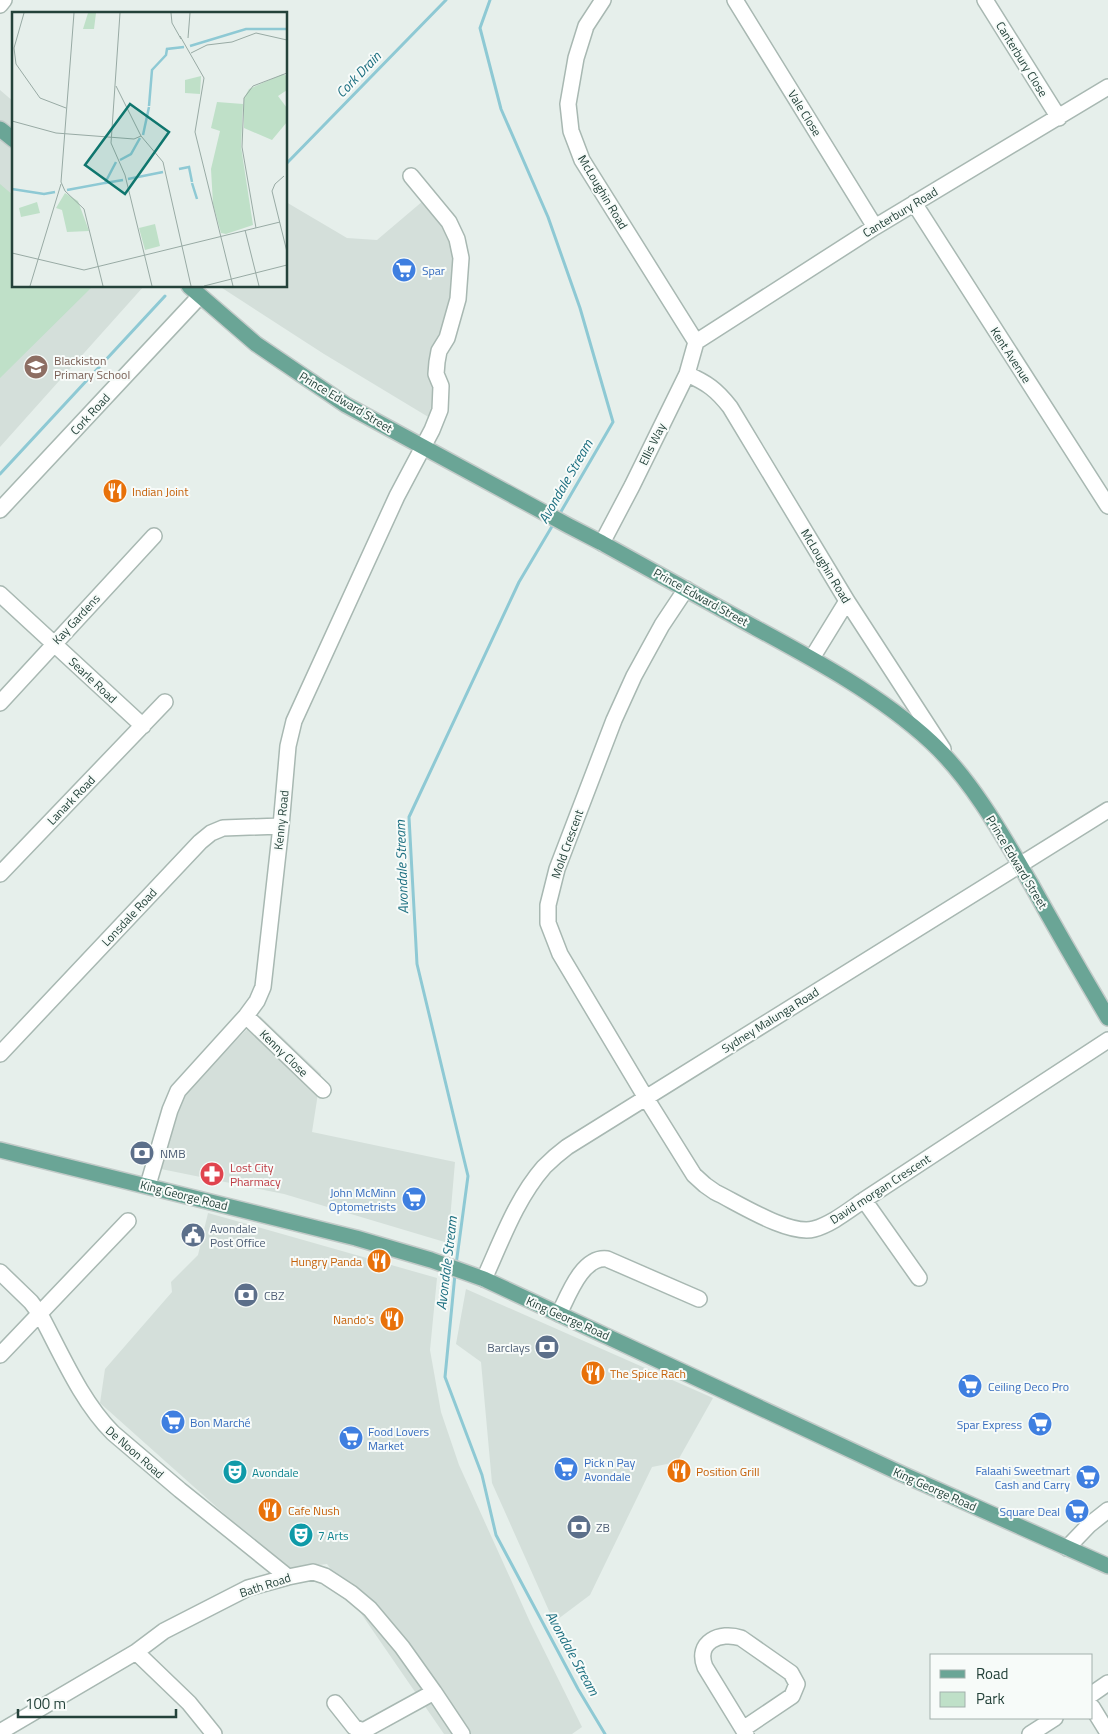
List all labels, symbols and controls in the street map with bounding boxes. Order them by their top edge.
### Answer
inset map [12,12,288,288]
street label: Canterbury Close [991,18,1053,100]
water label: Cork Drain [331,45,386,102]
street label: Vale Close [783,86,827,140]
street label: McLoughin Road [573,151,633,233]
street label: Canterbury Road [859,182,941,242]
supermarket icon: Spar [391,257,417,283]
place label: Spar [422,261,445,280]
street label: Kent Avenue [986,323,1036,387]
place label: Blackiston Primary School [54,351,130,384]
school or university icon: Blackiston Primary School [23,354,49,380]
street label: Prince Edward Street [296,367,397,438]
street label: Cork Road [66,389,114,439]
street label: Ellis Way [634,419,671,468]
water label: Avondale Stream [532,434,598,527]
restaurant icon: Indian Joint [102,478,128,504]
place label: Indian Joint [132,482,189,501]
street label: McLoughin Road [796,525,856,607]
street label: Prince Edward Street [650,563,753,631]
street label: Kay Gardens [48,589,105,649]
street label: Searle Road [65,653,121,707]
street label: Lanark Road [42,771,100,829]
street label: Kenny Road [268,789,294,851]
street label: Mold Crescent [546,806,589,881]
street label: Prince Edward Street [982,812,1053,913]
water label: Avondale Stream [389,819,413,914]
street label: Lonsdale Road [97,884,161,950]
street label: Sydney Malunga Road [718,982,822,1058]
street label: Kenny Close [255,1025,313,1081]
bank icon: NMB [129,1140,155,1166]
place label: NMB [160,1144,186,1163]
street label: David morgan Crescent [826,1149,935,1229]
place label: Lost City Pharmacy [230,1158,281,1191]
pharmacy icon: Lost City Pharmacy [199,1161,225,1187]
street label: King George Road [138,1175,230,1215]
place label: John McMinn Optometrists [329,1183,396,1216]
supermarket icon: John McMinn Optometrists [401,1186,427,1212]
water label: Avondale Stream [430,1214,462,1311]
place label: Avondale Post Office [210,1219,266,1252]
public building icon: Avondale Post Office [180,1222,206,1248]
restaurant icon: Hungry Panda [366,1248,392,1274]
place label: Hungry Panda [290,1252,362,1271]
bank icon: CBZ [233,1282,259,1308]
place label: CBZ [264,1286,284,1305]
street label: King George Road [523,1291,613,1345]
restaurant icon: Nando's [379,1306,405,1332]
place label: Nando's [333,1310,374,1329]
bank icon: Barclays [534,1334,560,1360]
place label: Barclays [487,1338,530,1357]
restaurant icon: The Spice Rach [580,1360,606,1386]
place label: The Spice Rach [610,1364,686,1383]
supermarket icon: Ceiling Deco Pro [957,1373,983,1399]
place label: Ceiling Deco Pro [988,1377,1069,1396]
supermarket icon: Bon Marché [160,1409,186,1435]
supermarket icon: Spar Express [1027,1411,1053,1437]
place label: Bon Marché [190,1413,251,1432]
place label: Spar Express [957,1415,1022,1434]
street label: De Noon Road [102,1421,168,1483]
place label: Food Lovers Market [368,1422,430,1455]
supermarket icon: Food Lovers Market [338,1425,364,1451]
place label: Pick n Pay Avondale [584,1453,635,1486]
supermarket icon: Pick n Pay Avondale [553,1456,579,1482]
restaurant icon: Position Grill [666,1458,692,1484]
theatre icon: Avondale [222,1459,248,1485]
place label: Falaahi Sweetmart Cash and Carry [975,1461,1071,1494]
place label: Position Grill [696,1462,760,1481]
street label: King George Road [890,1462,980,1516]
place label: Avondale [252,1463,299,1482]
supermarket icon: Falaahi Sweetmart Cash and Carry [1075,1464,1101,1490]
restaurant icon: Cafe Nush [257,1497,283,1523]
supermarket icon: Square Deal [1064,1498,1090,1524]
place label: Cafe Nush [288,1501,340,1520]
place label: Square Deal [999,1502,1060,1521]
bank icon: ZB [566,1514,592,1540]
place label: ZB [596,1518,610,1537]
theatre icon: 7 Arts [288,1522,314,1548]
place label: 7 Arts [318,1526,349,1545]
street label: Bath Road [237,1568,293,1602]
water label: Avondale Stream [541,1607,606,1700]
legend [930,1654,1093,1719]
text: Road [976,1662,1008,1685]
scale bar [18,1686,175,1718]
text: Park [976,1687,1005,1710]
text: 100 m [25,1692,66,1715]

